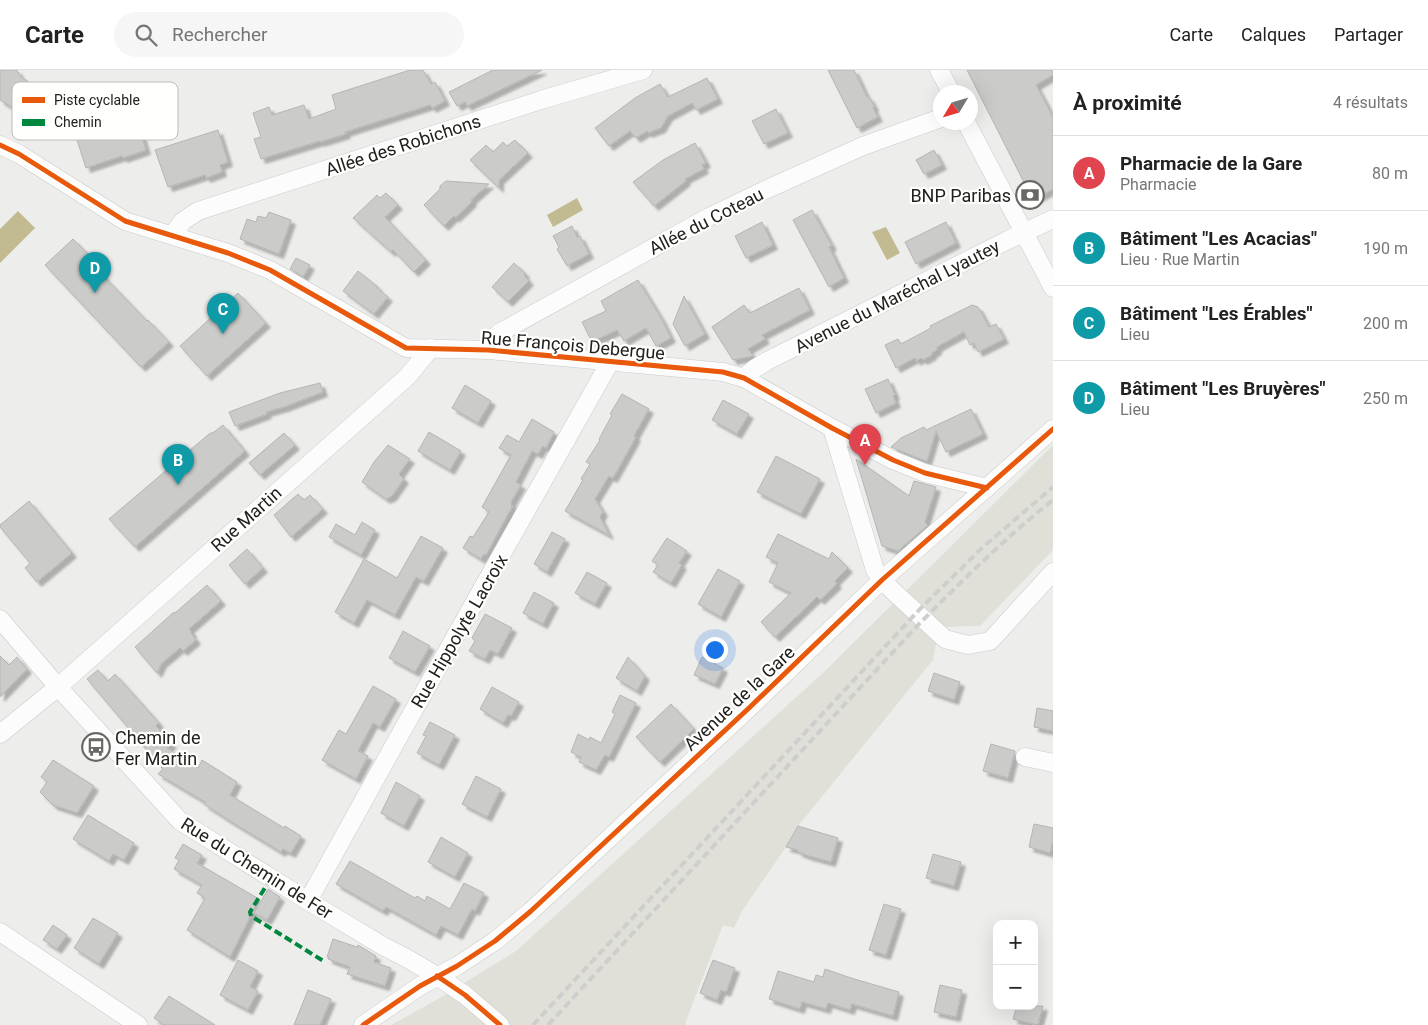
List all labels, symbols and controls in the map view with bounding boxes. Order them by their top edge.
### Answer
search box [114,12,464,57]
text: Carte [25,21,84,49]
icon: search [132,21,160,49]
text: Rechercher [172,23,267,46]
text: Carte [1170,24,1213,45]
text: Calques [1241,24,1306,45]
text: Partager [1334,24,1403,45]
legend [12,82,178,140]
north arrow [933,85,978,130]
text: À proximité [1073,91,1182,115]
text: Piste cyclable [54,92,140,108]
text: 4 résultats [1333,93,1408,112]
street label: Allée des Robichons [323,110,483,180]
text: Chemin [54,114,102,130]
text: Pharmacie de la Gare [1120,152,1302,175]
text: A [1084,164,1094,183]
text: 80 m [1372,164,1408,183]
text: Pharmacie [1120,175,1197,194]
bank icon: BNP Paribas [1015,180,1045,210]
street label: Allée du Coteau [645,183,767,259]
place label: BNP Paribas [910,185,1011,206]
text: Bâtiment "Les Acacias" [1120,227,1317,250]
street label: Avenue du Maréchal Lyautey [791,235,1003,357]
text: B [1084,239,1094,258]
text: 190 m [1363,239,1408,258]
text: Lieu · Rue Martin [1120,250,1240,269]
pin: D [79,252,111,293]
pin: C [207,293,239,334]
text: Bâtiment "Les Érables" [1120,302,1313,325]
text: C [1084,314,1094,333]
text: 200 m [1363,314,1408,333]
text: Lieu [1120,325,1150,344]
street label: Rue François Debergue [480,326,666,364]
text: Bâtiment "Les Bruyères" [1120,377,1326,400]
text: D [1084,389,1094,408]
text: 250 m [1363,389,1408,408]
text: Lieu [1120,400,1150,419]
pin: A [849,424,881,465]
pin: B [162,444,194,485]
street label: Rue Martin [207,482,285,556]
street label: Rue Hippolyte Lacroix [406,550,512,712]
your location [702,637,728,663]
street label: Avenue de la Gare [679,641,799,755]
place label: Chemin de Fer Martin [115,727,200,769]
bus stop icon: Chemin de Fer Martin [81,732,111,762]
street label: Rue du Chemin de Fer [177,813,337,923]
map controls [993,920,1038,1010]
button: + [993,920,1038,965]
button: − [993,965,1038,1010]

